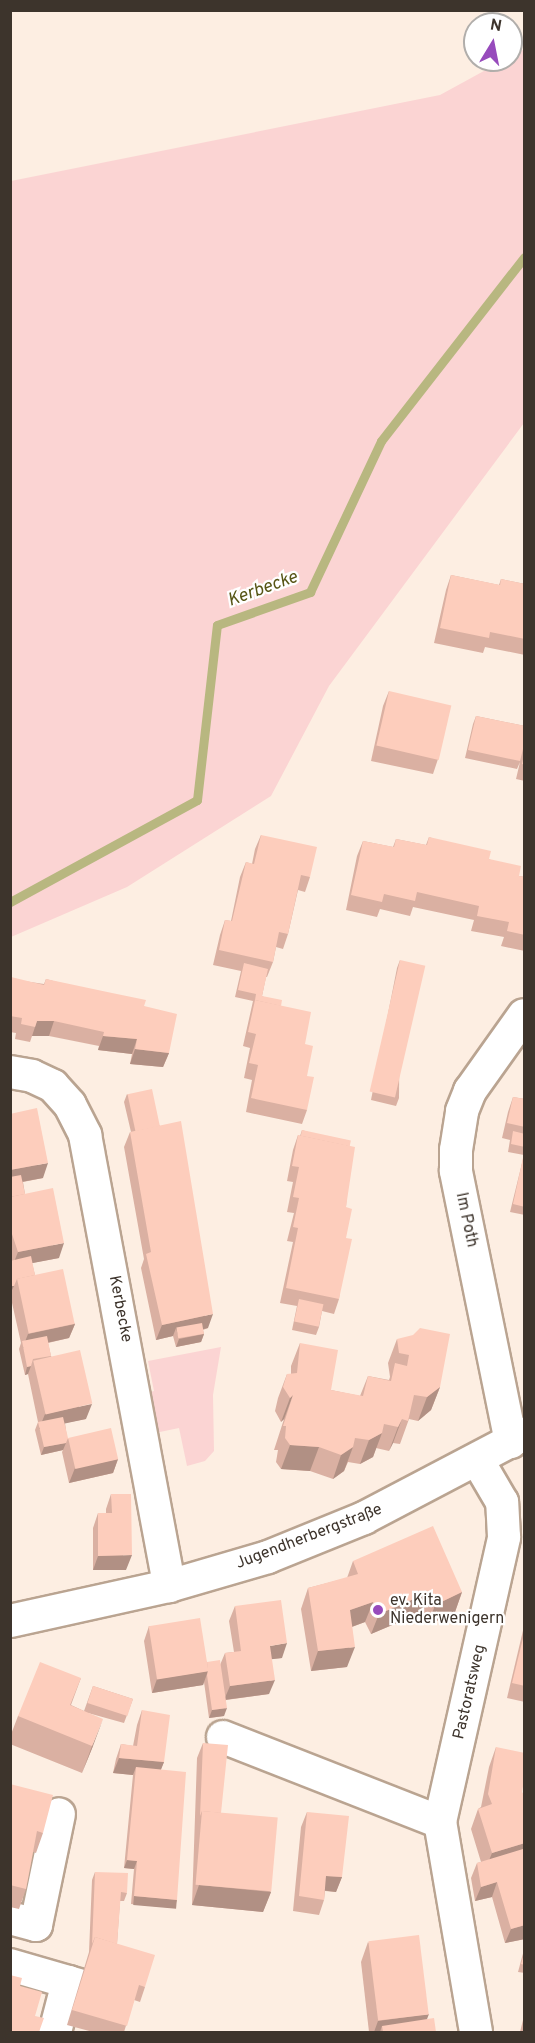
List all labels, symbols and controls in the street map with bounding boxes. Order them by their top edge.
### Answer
north arrow [463,12,523,72]
text: N [488,15,503,37]
water label: Kerbecke [225,567,301,613]
street label: Im Poth [451,1191,481,1249]
street label: Kerbecke [104,1274,136,1344]
street label: Jugendherbergstraße [233,1500,385,1574]
place label: ev. Kita Niederwenigern [390,1591,504,1629]
marker: ev. Kita Niederwenigern [371,1603,385,1617]
street label: Pastoratsweg [450,1643,490,1741]

